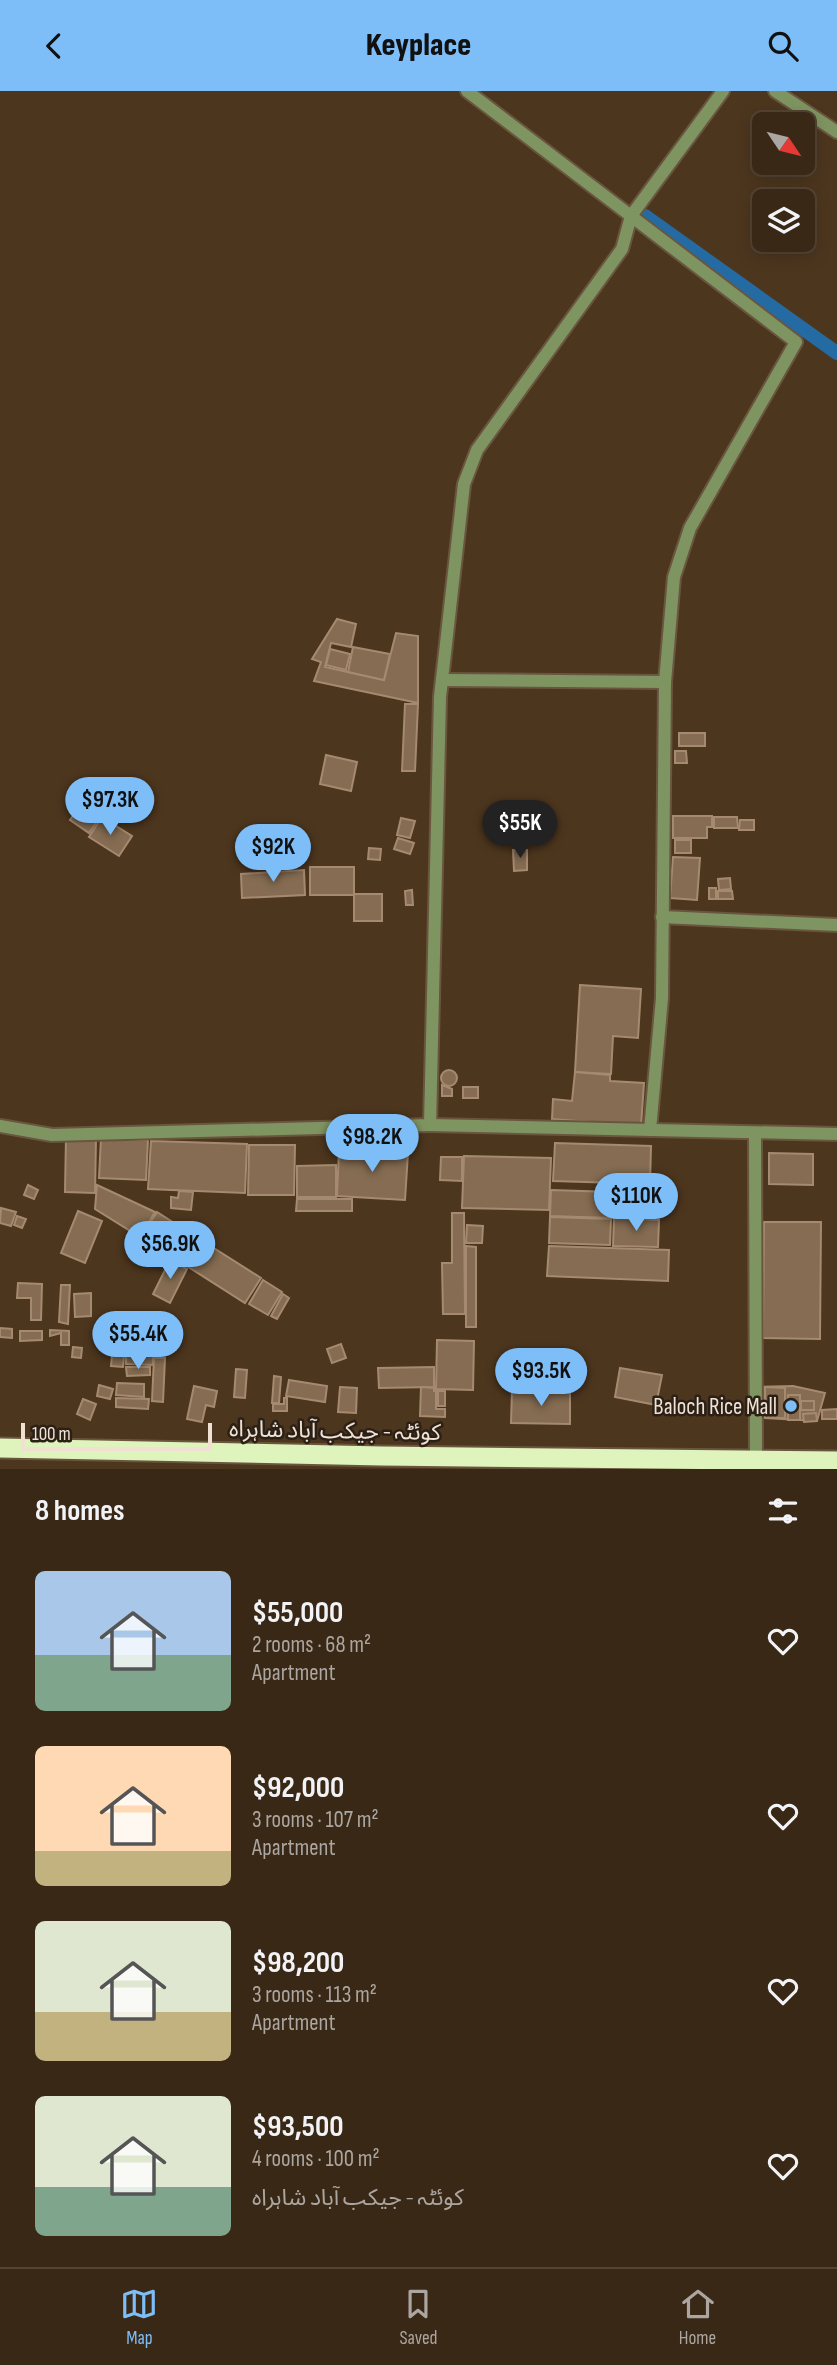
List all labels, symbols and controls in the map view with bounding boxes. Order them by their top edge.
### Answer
text: Keyplace [366,26,471,65]
icon: back [35,27,73,65]
icon: search [764,27,802,65]
north arrow [752,112,816,175]
map controls [752,112,815,252]
button: layers [752,189,815,252]
pin: $97.3K [53,777,167,837]
text: $97.3K [81,786,139,814]
pin: $55K [479,801,561,860]
text: $55K [498,809,542,837]
pin: $92K [232,825,314,884]
text: $92K [251,833,295,861]
pin: $98.2K [315,1115,429,1174]
text: $98.2K [342,1123,402,1151]
pin: $110K [587,1173,685,1233]
text: $110K [610,1182,662,1210]
pin: $56.9K [113,1221,227,1281]
text: $56.9K [140,1230,200,1258]
pin: $55.4K [81,1311,195,1371]
text: $55.4K [108,1320,168,1348]
pin: $93.5K [484,1349,598,1408]
text: $93.5K [511,1357,571,1385]
place label: Baloch Rice Mall [653,1393,777,1421]
marker: Baloch Rice Mall [783,1398,799,1414]
street label: کوئٹہ - جیکب آباد شاہراہ [229,1415,442,1447]
scale bar [21,1420,212,1452]
text: 100 m [32,1423,71,1446]
icon: filters [764,1492,802,1530]
text: 8 homes [35,1493,124,1529]
text: $55,000 [252,1595,343,1631]
icon: home [91,1599,175,1683]
icon: heart [764,1622,802,1660]
text: 2 rooms · 68 m² [252,1631,371,1659]
text: Apartment [252,1659,336,1687]
text: $92,000 [252,1770,344,1806]
icon: home [91,1774,175,1858]
icon: heart [764,1797,802,1835]
text: 3 rooms · 107 m² [252,1806,379,1834]
text: Apartment [252,1834,336,1862]
text: $98,200 [252,1945,344,1981]
icon: home [91,1949,175,2033]
icon: heart [764,1972,802,2010]
text: 3 rooms · 113 m² [252,1981,377,2009]
text: Apartment [252,2009,336,2037]
text: $93,500 [252,2109,344,2145]
icon: home [91,2124,175,2208]
text: 4 rooms · 100 m² [252,2145,380,2173]
icon: heart [764,2147,802,2185]
text: کوئٹہ - جیکب آباد شاہراہ [252,2184,464,2212]
tab: Map [120,2285,158,2350]
tab: Saved [399,2285,438,2350]
tab: Home [679,2285,717,2350]

